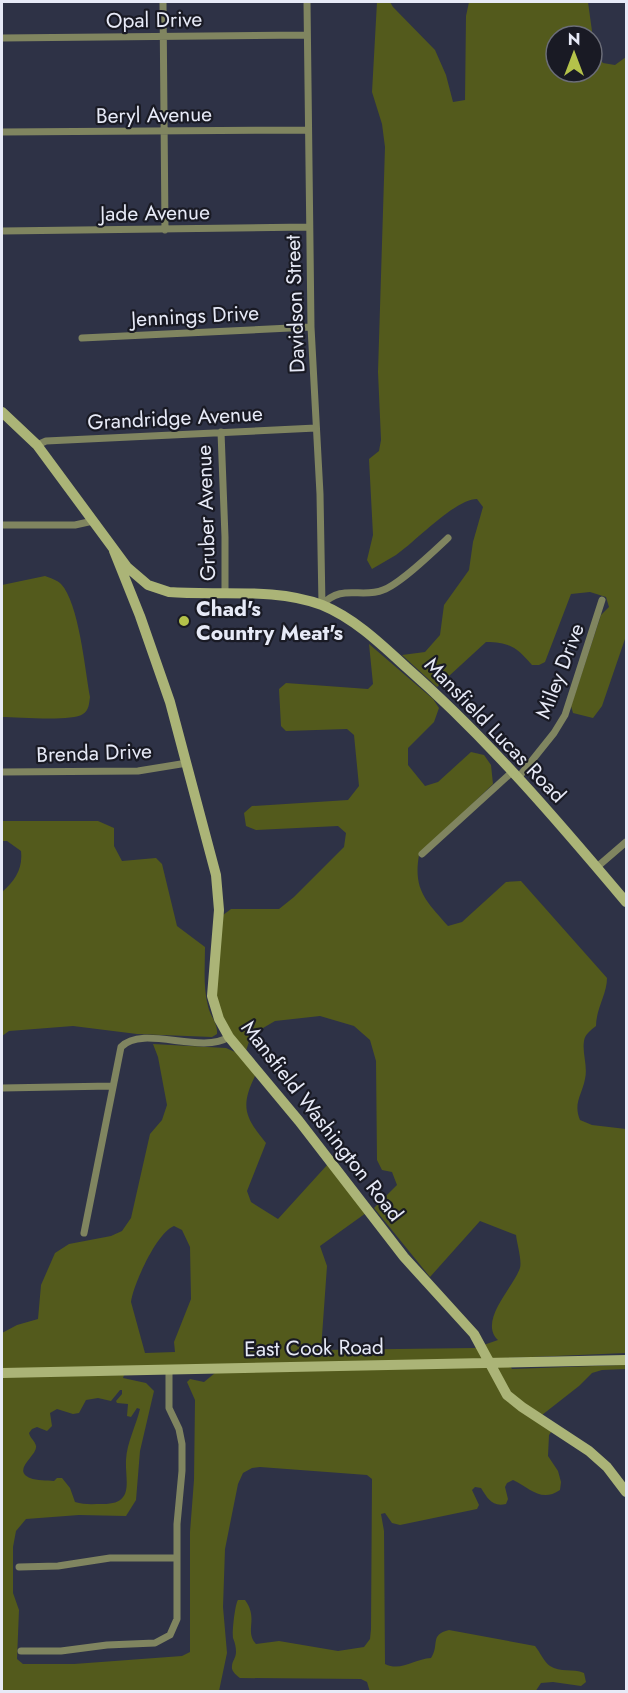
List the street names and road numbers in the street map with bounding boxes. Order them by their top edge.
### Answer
street label: Opal Drive [106,4,203,36]
street label: Beryl Avenue [96,99,213,131]
street label: Jade Avenue [97,197,210,229]
street label: Davidson Street [278,234,312,374]
street label: Jennings Drive [127,298,260,334]
street label: Grandridge Avenue [86,398,264,438]
street label: Gruber Avenue [189,444,223,582]
street label: Miley Drive [528,619,592,723]
street label: Mansfield Lucas Road [417,650,573,810]
street label: Brenda Drive [36,736,152,770]
street label: Mansfield Washington Road [234,1014,410,1228]
street label: East Cook Road [244,1332,384,1364]

